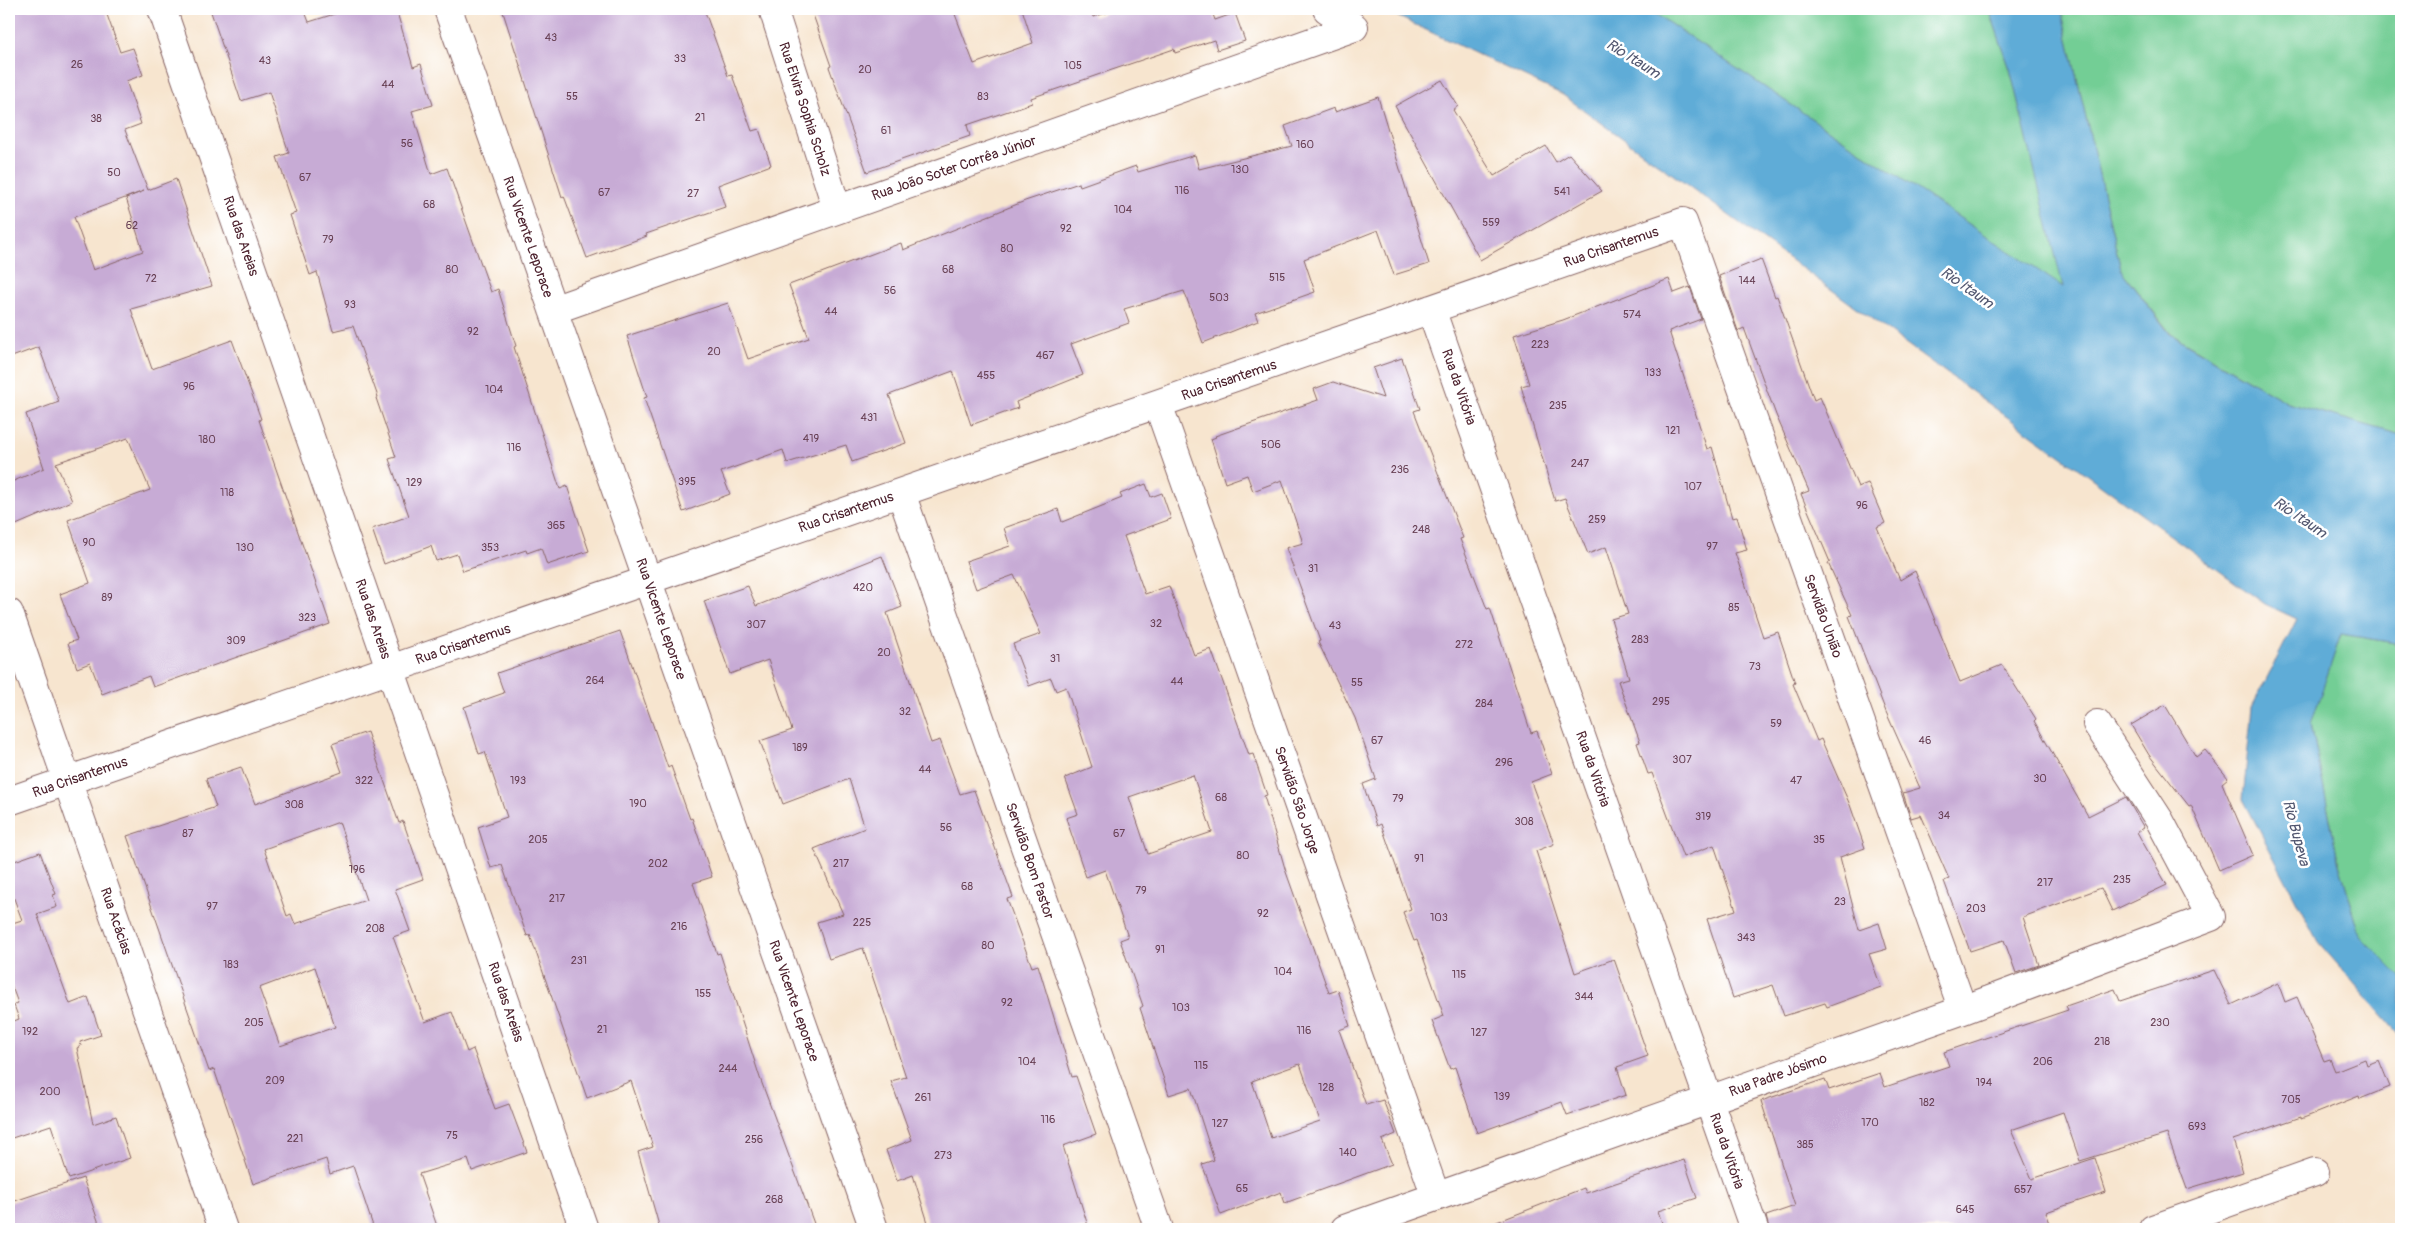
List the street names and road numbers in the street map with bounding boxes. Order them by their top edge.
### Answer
street label: Rua Elvira Sophia Scholz [775,40,835,178]
street label: Rua João Soter Corrêa Júnior [869,132,1039,204]
street label: Rua Vicente Leporace [499,174,557,300]
street label: Rua das Areias [219,194,263,279]
street label: Rua Crisantemus [1561,223,1661,271]
street label: Rua da Vitória [1438,347,1480,427]
street label: Rua Crisantemus [1179,356,1279,404]
street label: Rua Crisantemus [796,488,896,536]
street label: Rua Vicente Leporace [632,556,690,682]
street label: Servidão União [1800,572,1846,661]
street label: Rua das Areias [351,577,395,662]
street label: Rua Crisantemus [413,620,513,668]
street label: Rua da Vitória [1572,729,1614,809]
street label: Servidão São Jorge [1271,744,1323,856]
street label: Rua Crisantemus [30,753,130,801]
street label: Servidão Bom Pastor [1002,801,1058,921]
street label: Rua Acácias [97,885,136,957]
street label: Rua Vicente Leporace [765,938,823,1064]
street label: Rua das Areias [484,960,528,1045]
street label: Rua Padre Jósimo [1727,1049,1830,1101]
street label: Rua da Vitória [1706,1111,1748,1191]

